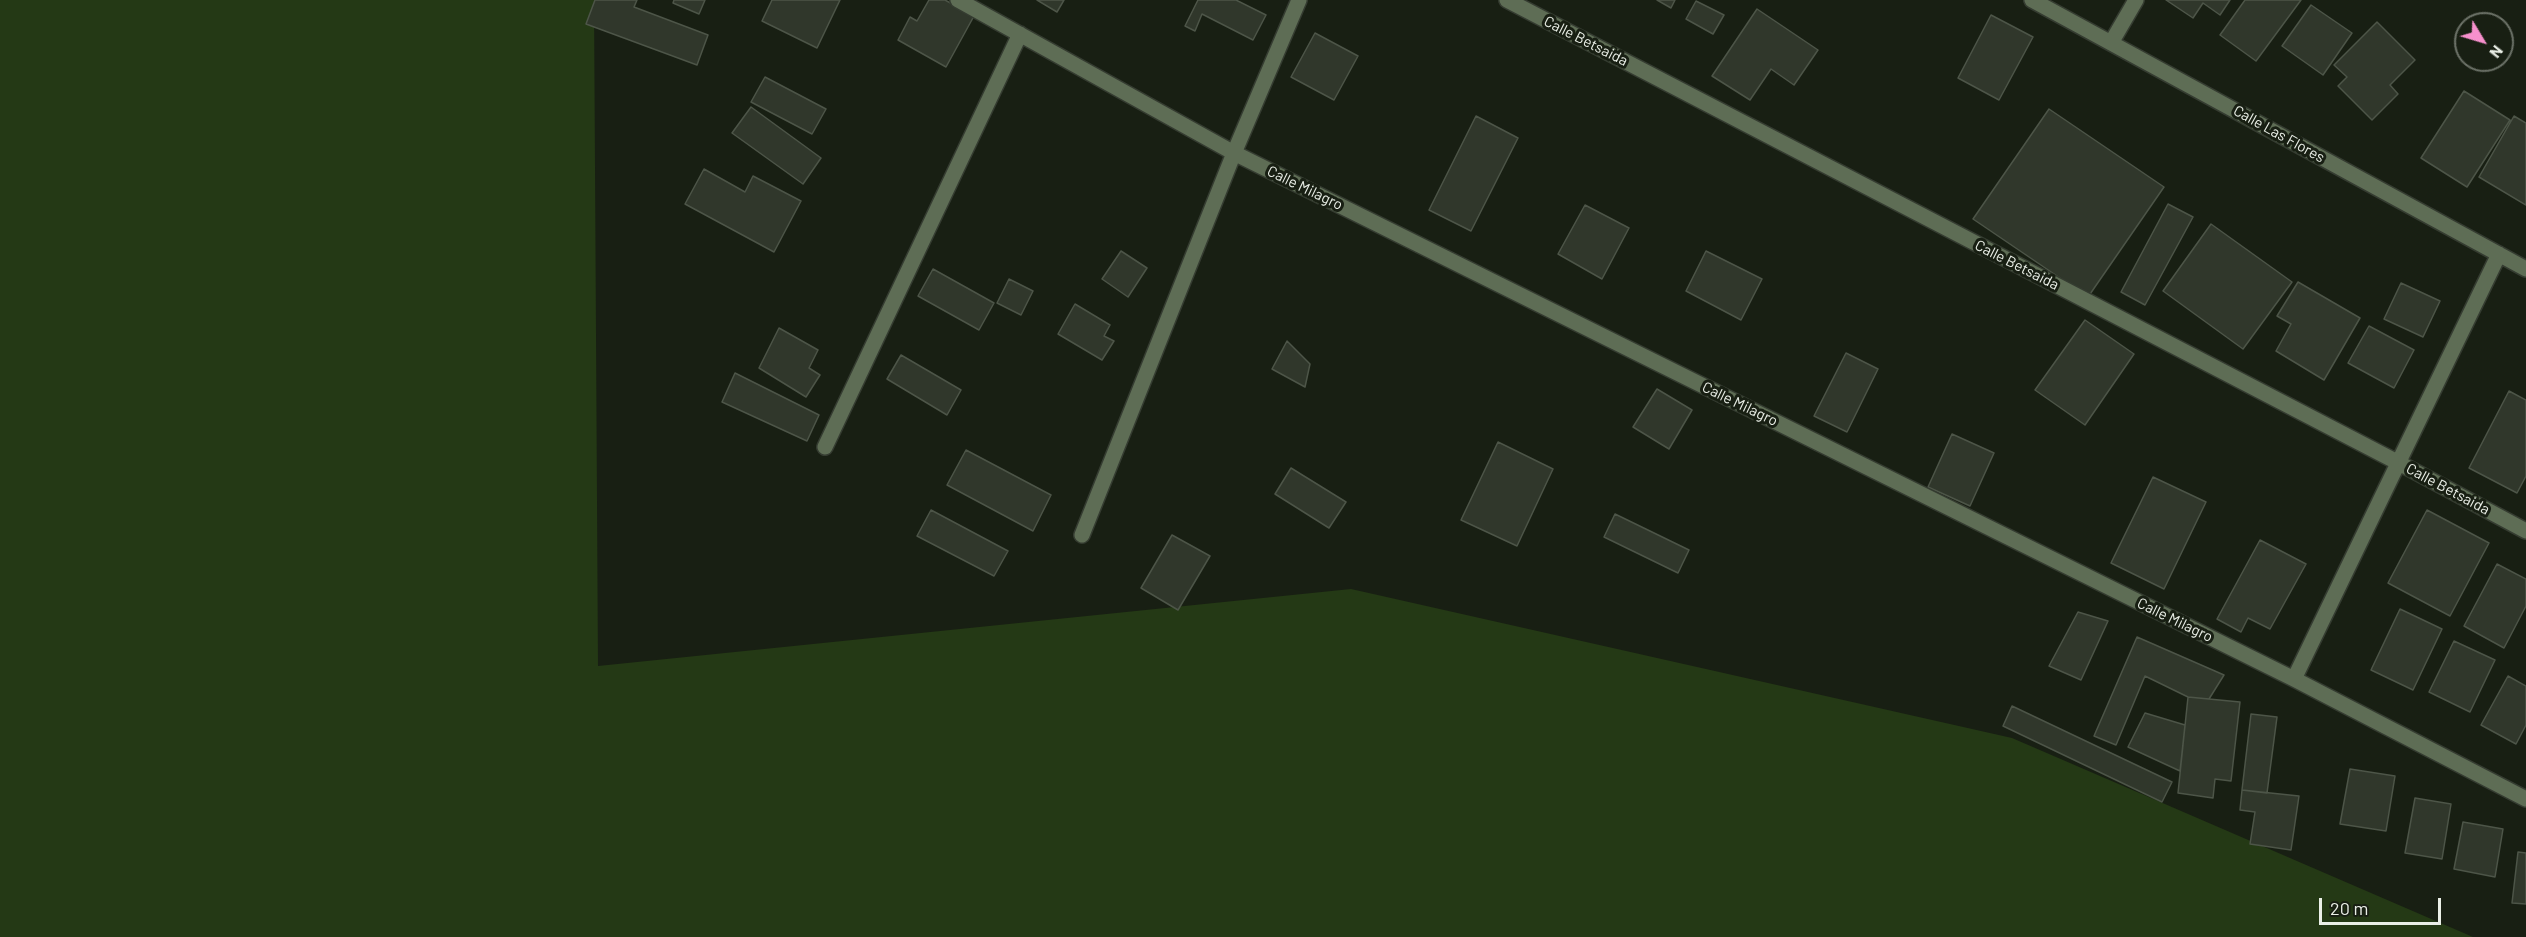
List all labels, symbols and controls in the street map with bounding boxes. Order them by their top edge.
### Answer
street label: Calle Betsaida [1541,12,1631,70]
north arrow [2454,12,2514,72]
text: N [2486,42,2508,62]
street label: Calle Las Flores [2230,102,2328,166]
street label: Calle Milagro [1264,162,1346,214]
street label: Calle Betsaida [1972,236,2062,294]
street label: Calle Milagro [1699,378,1781,430]
street label: Calle Betsaida [2403,459,2493,519]
street label: Calle Milagro [2134,594,2216,646]
scale bar [2322,886,2444,924]
text: 20 m [2330,897,2368,919]

